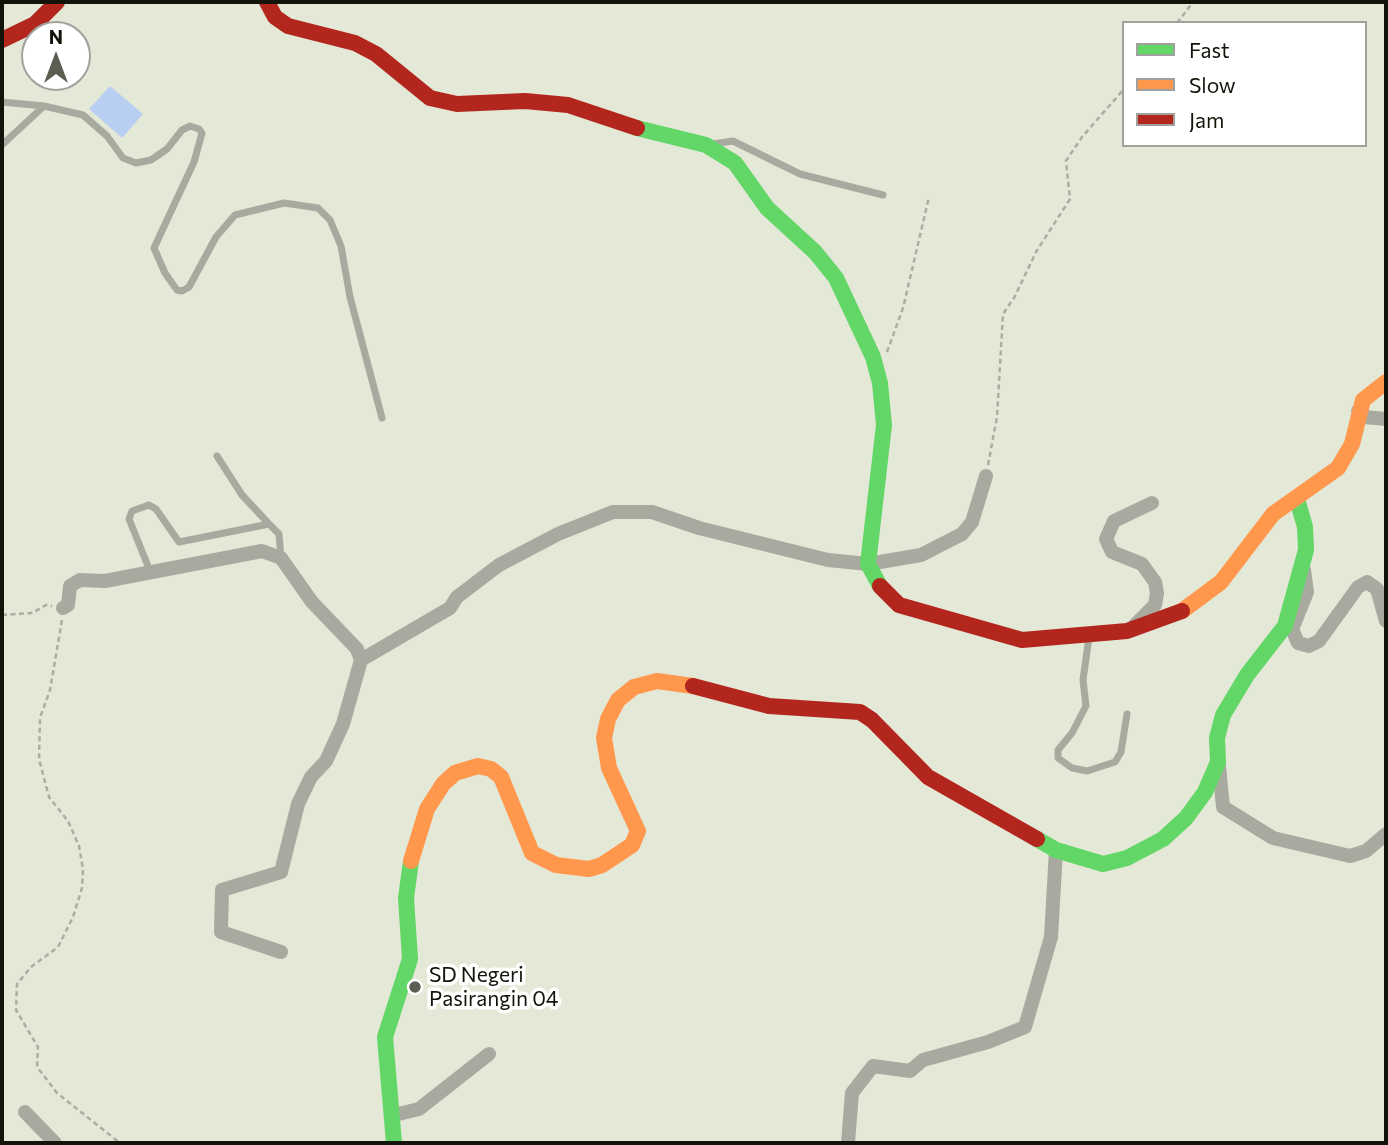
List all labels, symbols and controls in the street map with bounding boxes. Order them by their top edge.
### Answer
north arrow [21,21,91,91]
legend [1122,21,1367,147]
text: N [49,25,63,48]
text: Fast [1189,37,1230,62]
text: Slow [1189,72,1236,97]
text: Jam [1189,107,1224,132]
place label: SD Negeri Pasirangin 04 [429,962,558,1012]
marker: SD Negeri Pasirangin 04 [407,979,423,995]

